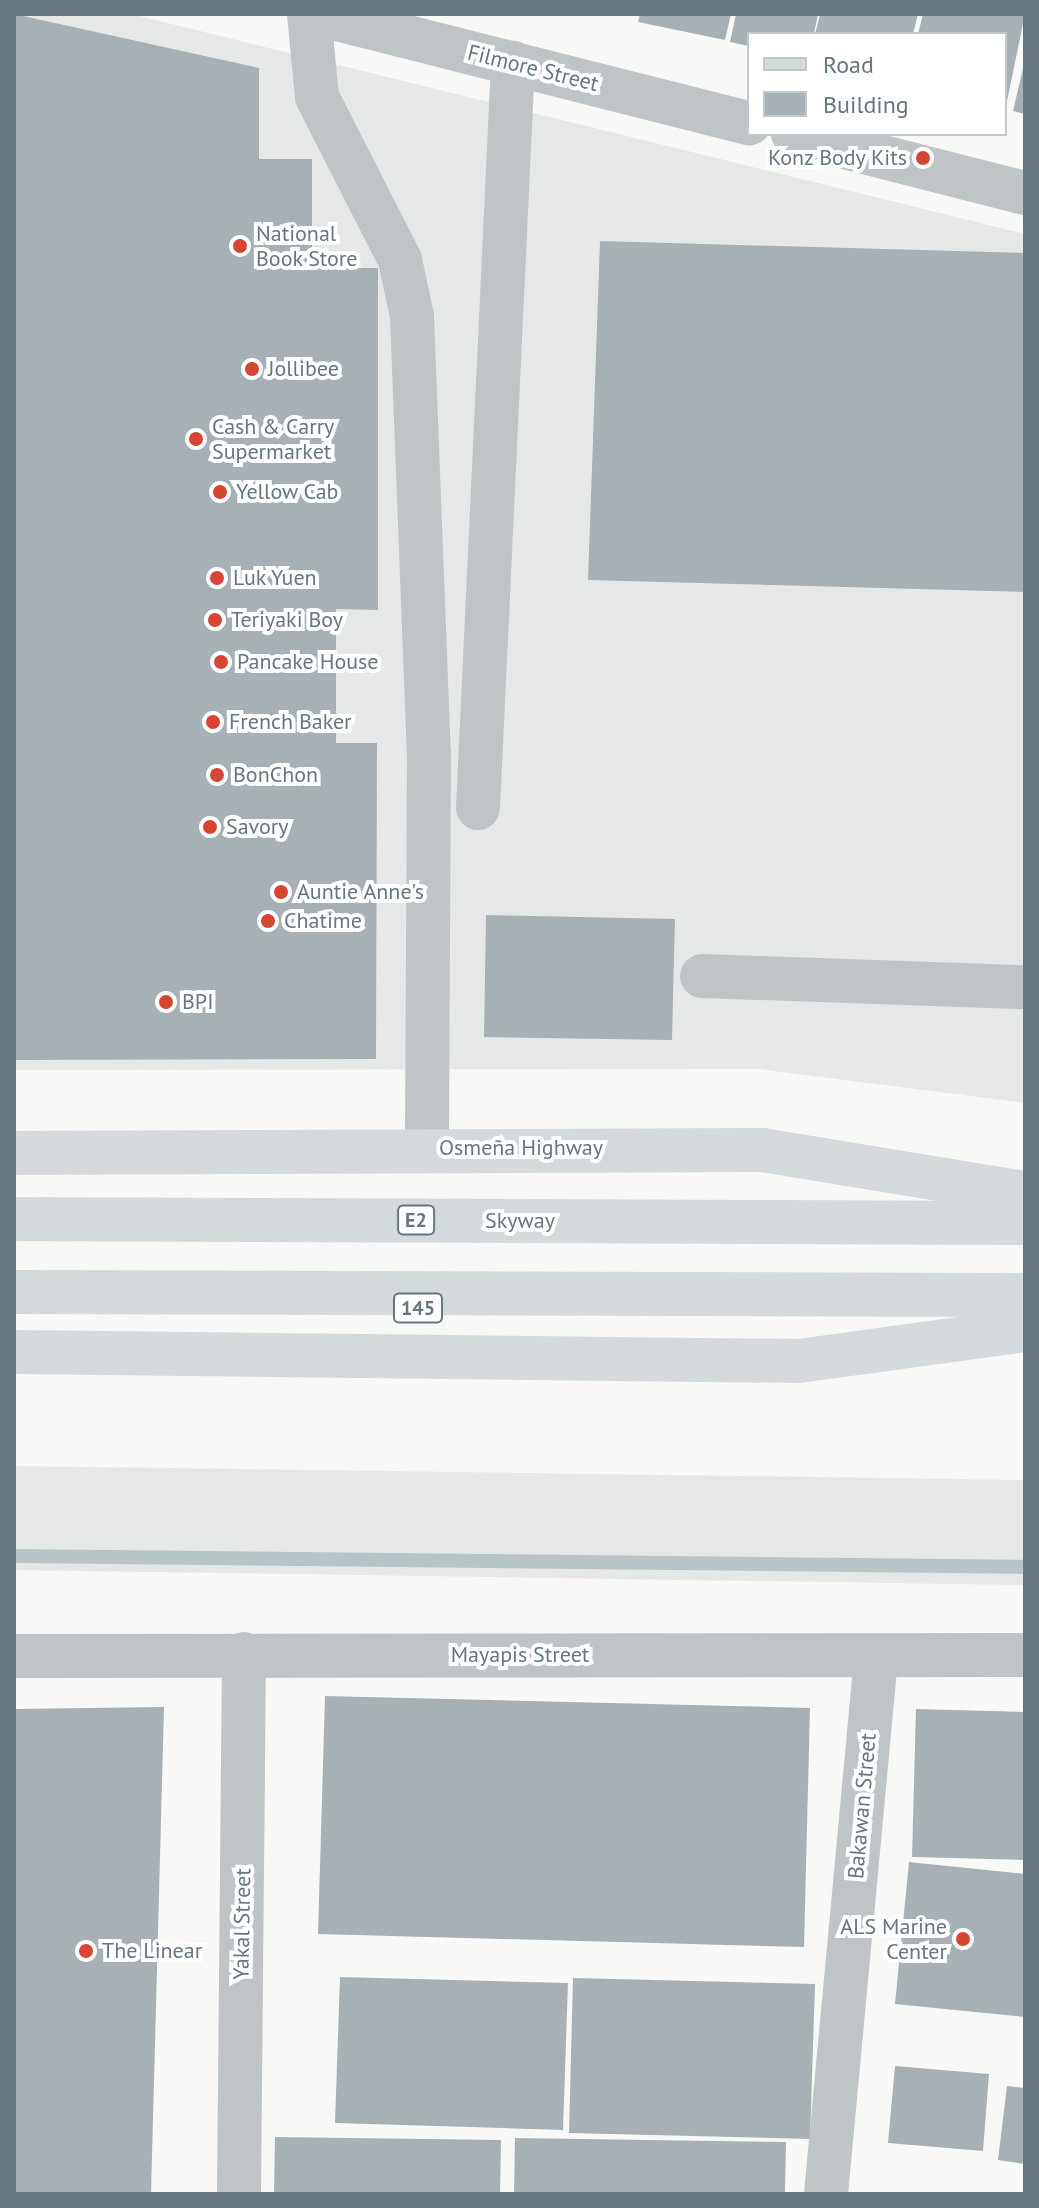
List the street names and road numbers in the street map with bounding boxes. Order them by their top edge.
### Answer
street label: Filmore Street [465,39,601,97]
street label: Osmeña Highway [439,1135,603,1161]
road number: E2 [396,1204,436,1236]
street label: Skyway [485,1208,555,1234]
road number: 145 [392,1292,444,1324]
street label: Mayapis Street [451,1642,589,1668]
street label: Bakawan Street [842,1732,882,1880]
street label: Yakal Street [228,1868,256,1980]

